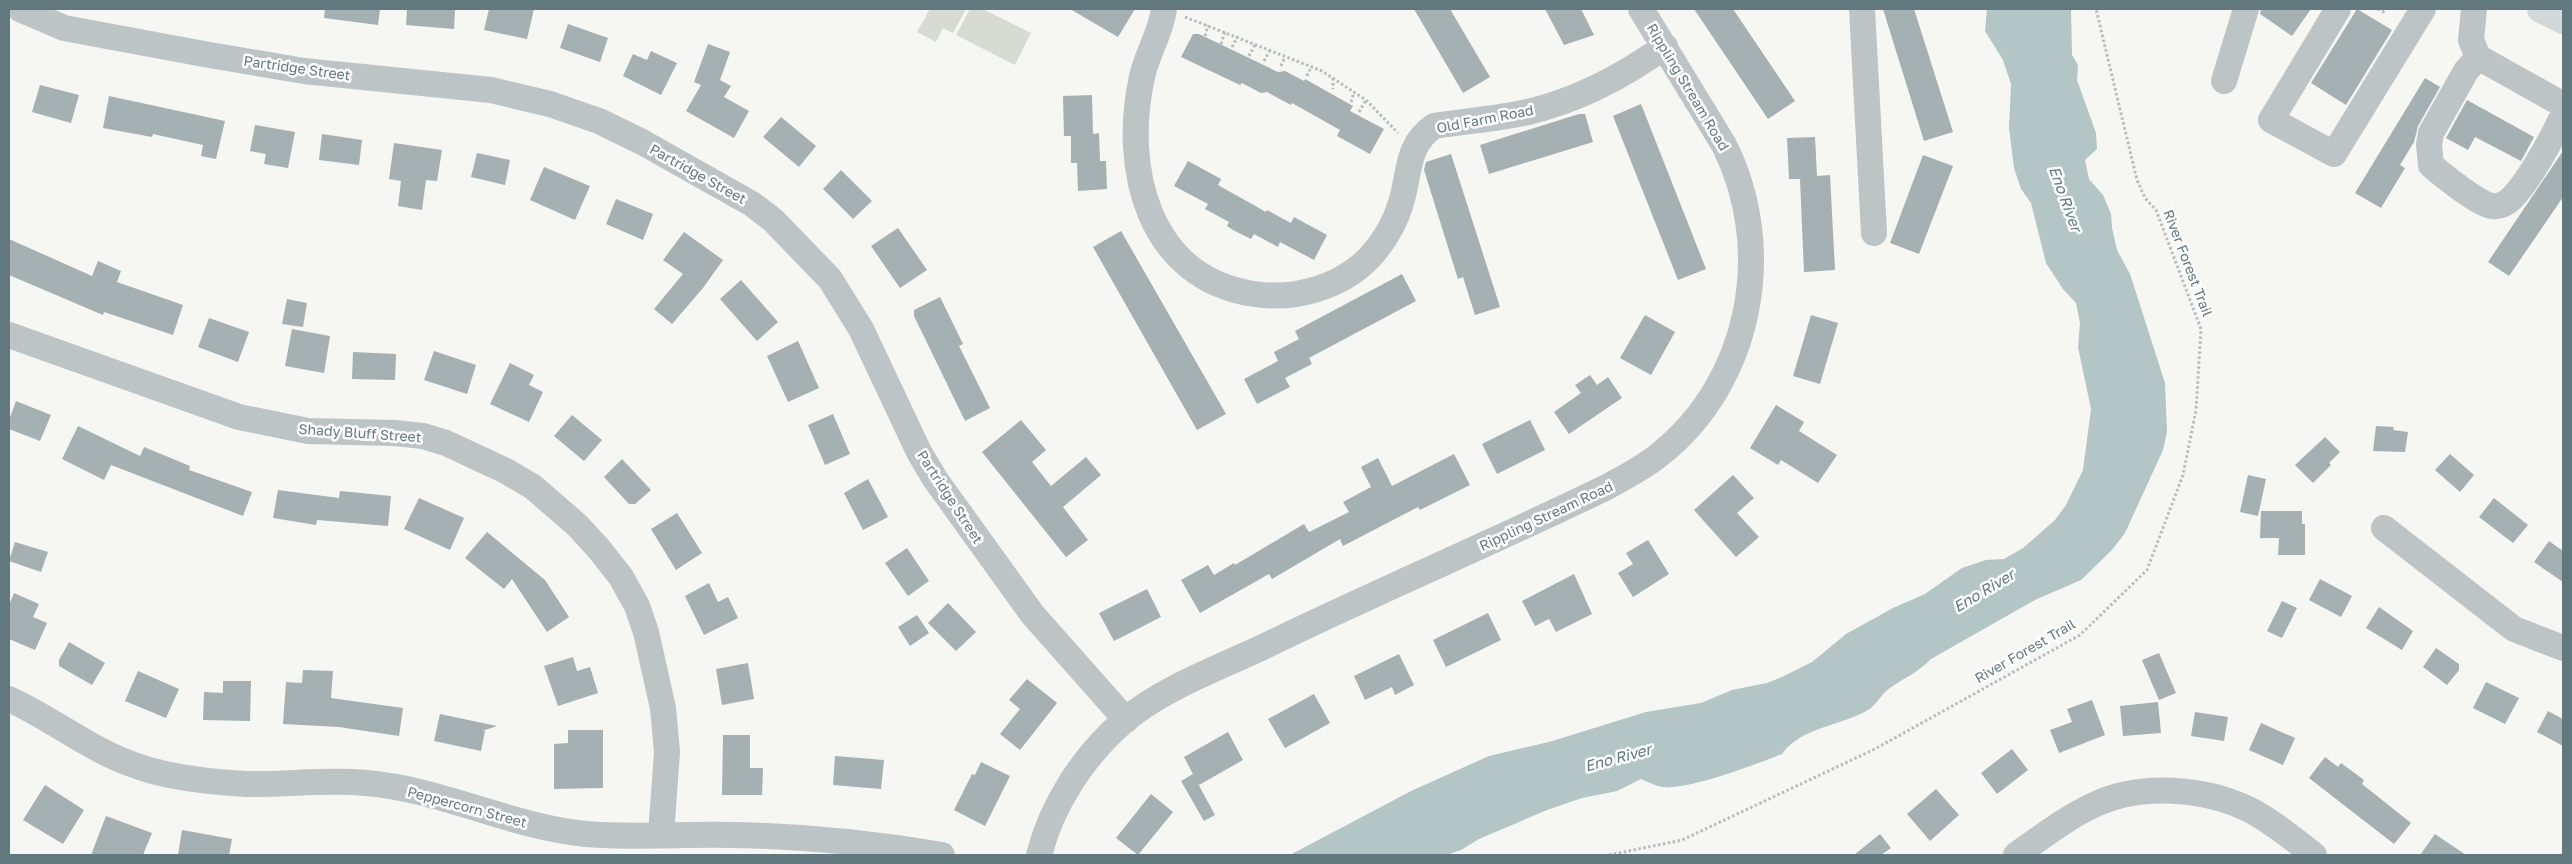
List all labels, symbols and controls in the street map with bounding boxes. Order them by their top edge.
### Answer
street label: Rippling Stream Road [1644,20,1733,153]
street label: Partridge Street [243,52,352,83]
street label: Old Farm Road [1435,101,1535,136]
street label: Partridge Street [647,140,749,207]
water label: Eno River [2046,164,2087,236]
street label: River Forest Trail [2160,207,2217,319]
street label: Shady Bluff Street [298,420,422,445]
street label: Partridge Street [914,447,987,547]
street label: Rippling Stream Road [1476,477,1615,554]
water label: Eno River [1950,564,2019,615]
street label: River Forest Trail [1971,615,2078,686]
water label: Eno River [1583,739,1655,775]
street label: Peppercorn Street [406,782,529,831]

